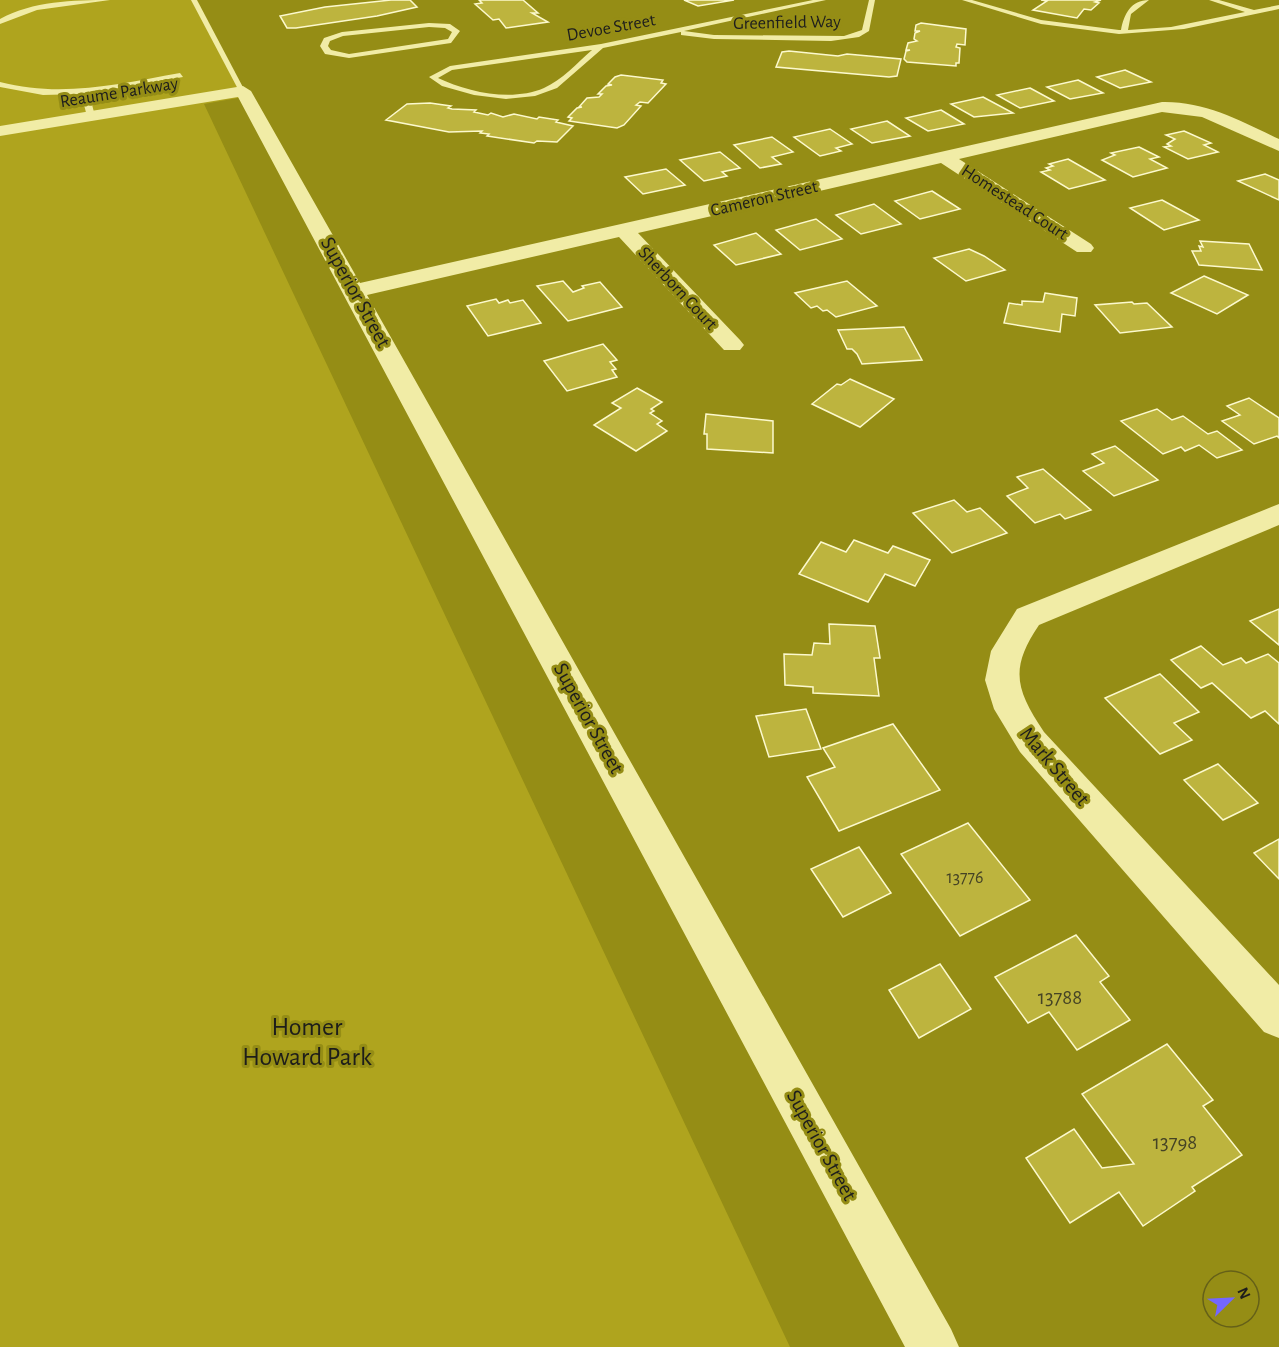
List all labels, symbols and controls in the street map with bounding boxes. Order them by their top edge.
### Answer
street label: Devoe Street [565,11,657,45]
street label: Greenfield Way [733,13,841,33]
street label: Reaume Parkway [59,75,180,111]
street label: Homestead Court [958,162,1071,244]
street label: Cameron Street [709,178,820,220]
street label: Superior Street [317,234,395,351]
street label: Sherborn Court [634,244,720,334]
street label: Superior Street [550,660,628,777]
street label: Mark Street [1016,723,1093,810]
house number: 13776 [946,869,984,887]
house number: 13788 [1038,987,1082,1008]
park label: Homer Howard Park [242,1014,372,1070]
street label: Superior Street [783,1087,861,1204]
house number: 13798 [1153,1132,1197,1153]
north arrow [1201,1269,1261,1329]
text: N [1234,1285,1253,1302]

